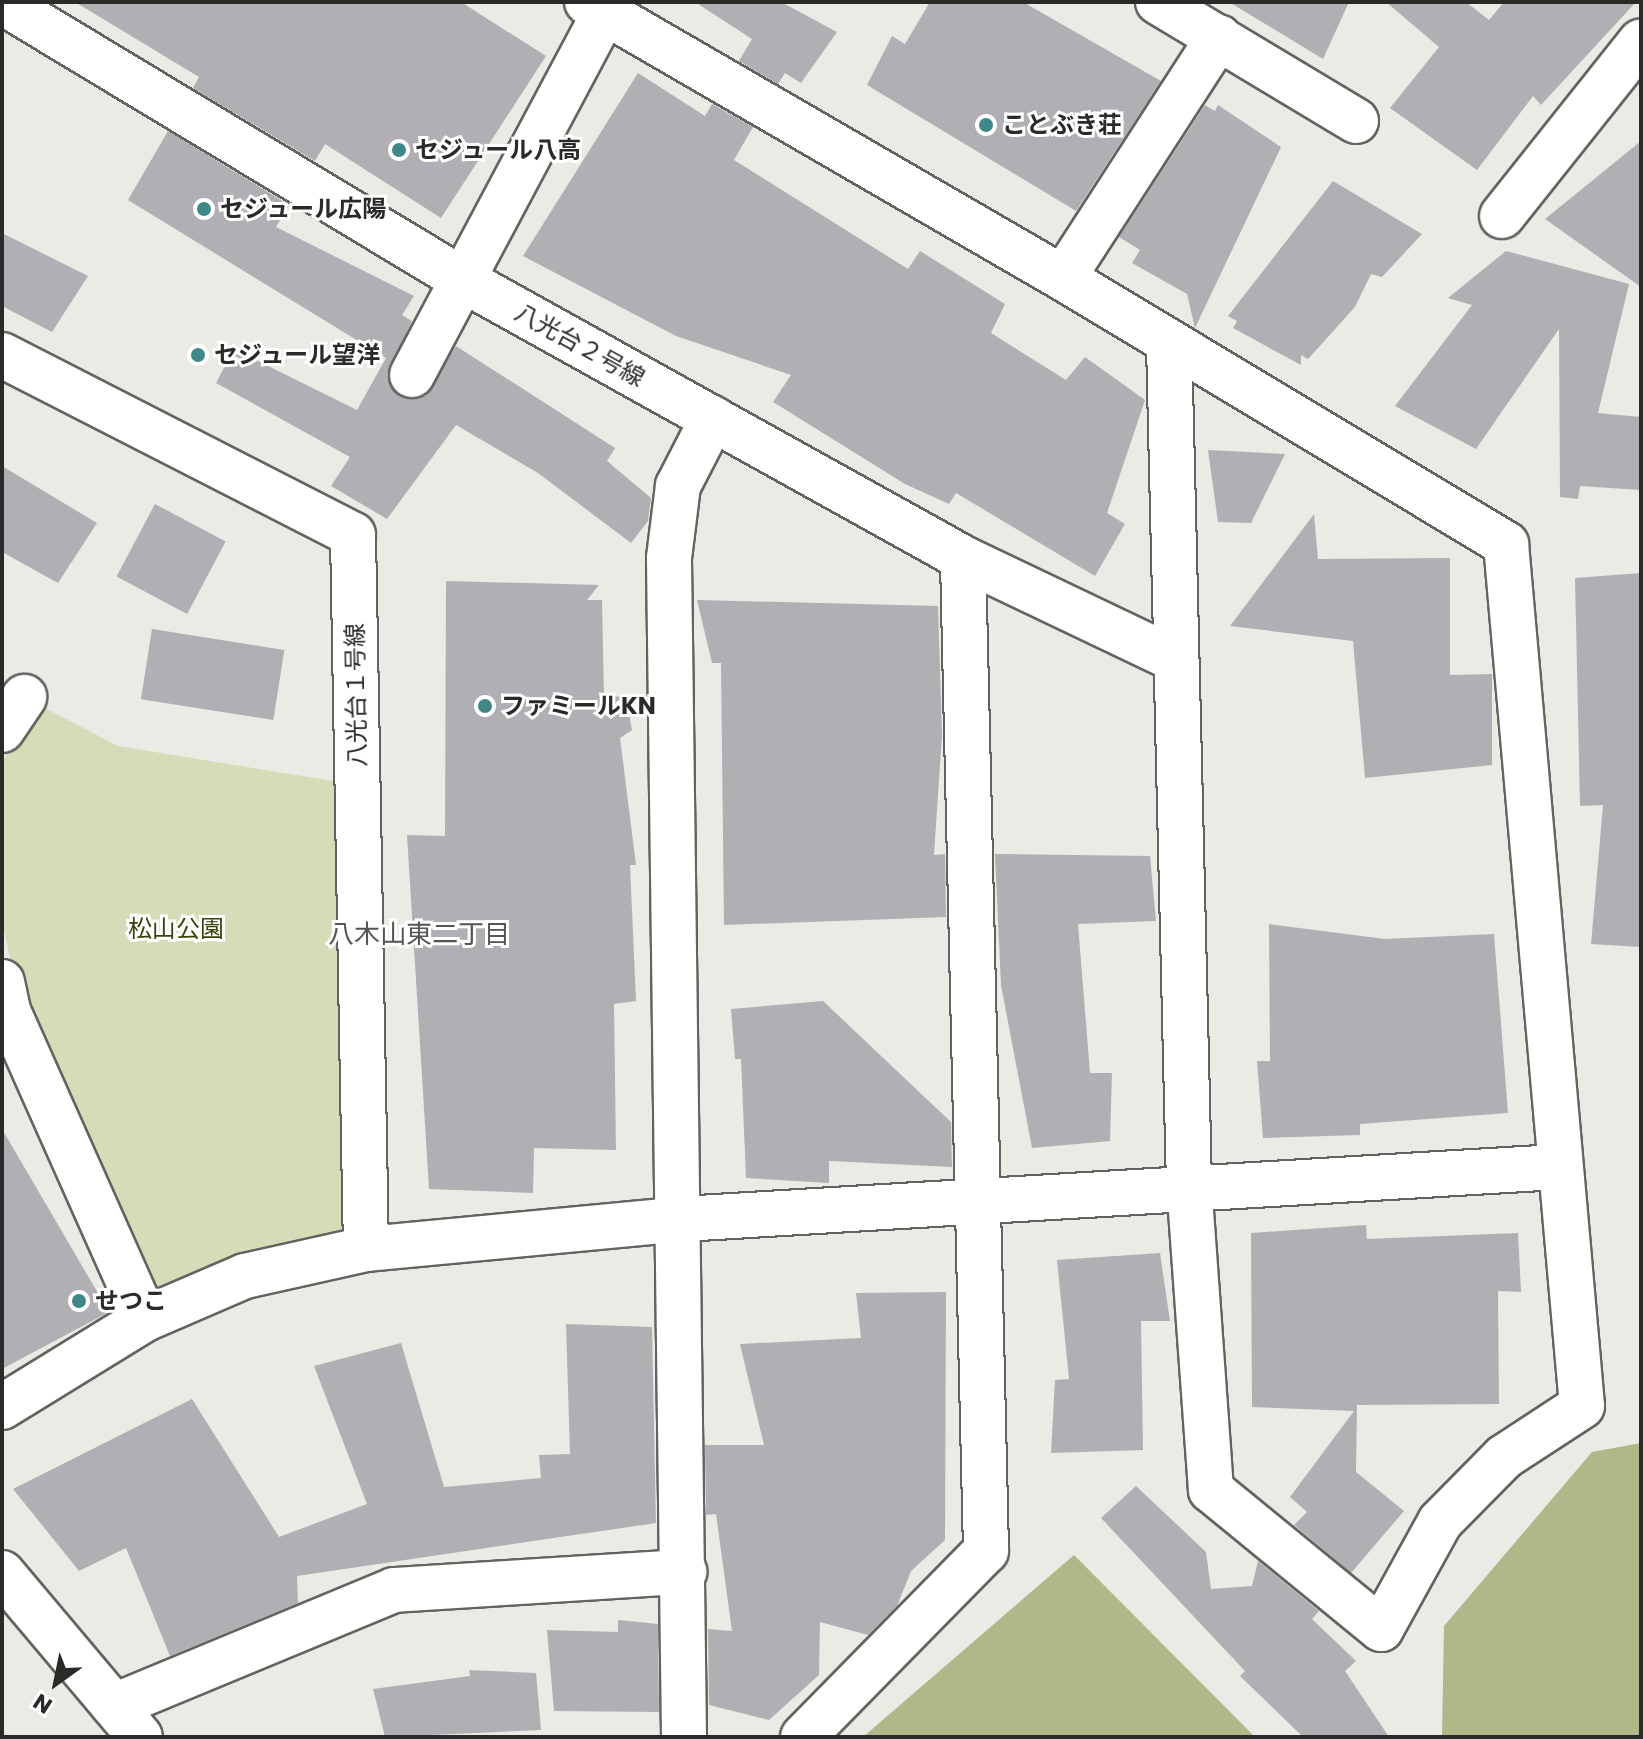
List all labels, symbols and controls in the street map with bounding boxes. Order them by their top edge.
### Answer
place label: ことぶき荘 [1002,111,1122,139]
marker: ことぶき荘 [977,116,995,134]
place label: セジュール八高 [415,136,583,164]
marker: セジュール八高 [390,141,408,159]
place label: セジュール広陽 [220,195,388,223]
marker: セジュール広陽 [195,200,213,218]
street label: 八光台２号線 [510,297,650,393]
place label: セジュール望洋 [214,341,382,369]
marker: セジュール望洋 [189,346,207,364]
street label: 八光台１号線 [340,623,372,767]
place label: ファミールKN [501,692,656,720]
marker: ファミールKN [476,697,494,715]
park label: 松山公園 [128,915,224,943]
district label: 八木山東二丁目 [328,919,510,951]
place label: せつこ [95,1287,167,1315]
marker: せつこ [70,1292,88,1310]
north arrow [16,1643,96,1723]
text: N [27,1686,58,1721]

